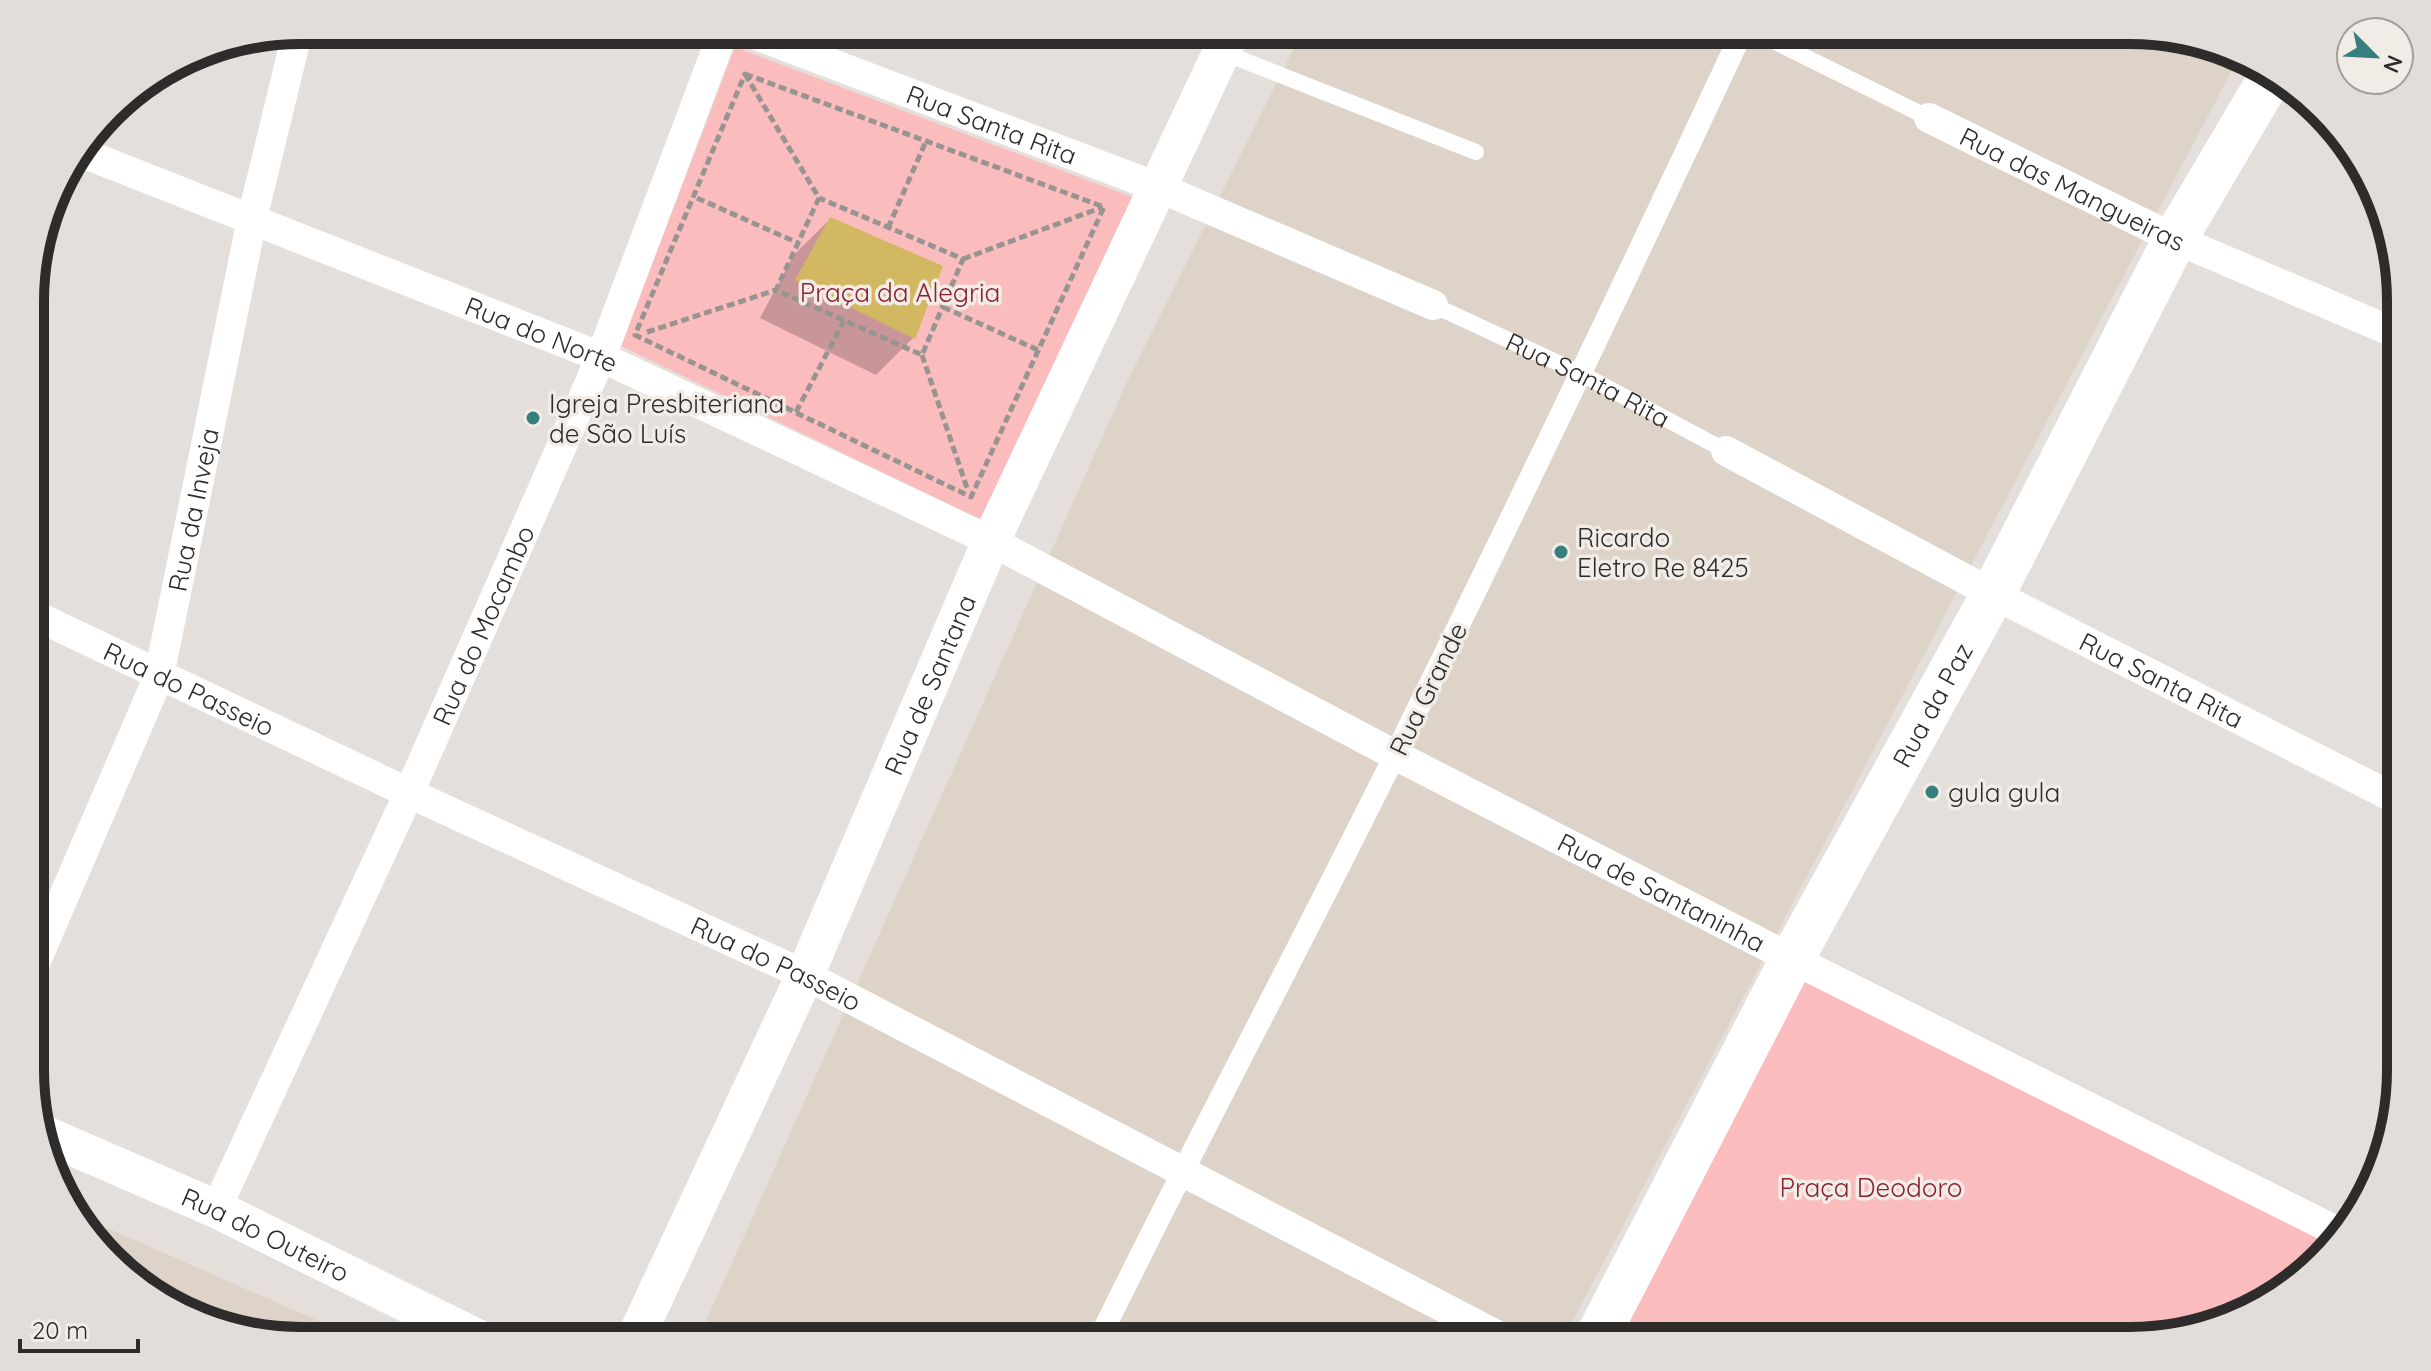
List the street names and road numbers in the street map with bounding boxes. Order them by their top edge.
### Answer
street label: Rua Santa Rita [902,77,1082,171]
street label: Rua das Mangueiras [1955,119,2190,258]
street label: Rua do Norte [460,289,623,379]
street label: Rua Santa Rita [1501,325,1676,435]
street label: Rua da Inveja [160,425,226,594]
street label: Rua do Mocambo [424,520,541,730]
street label: Rua de Santana [876,589,983,780]
street label: Rua Grande [1382,617,1474,761]
street label: Rua Santa Rita [2074,624,2249,735]
street label: Rua do Passeio [99,634,280,743]
street label: Rua da Paz [1884,637,1980,773]
street label: Rua de Santaninha [1552,825,1771,959]
street label: Rua do Passeio [686,908,867,1018]
street label: Rua do Outeiro [177,1180,355,1289]

